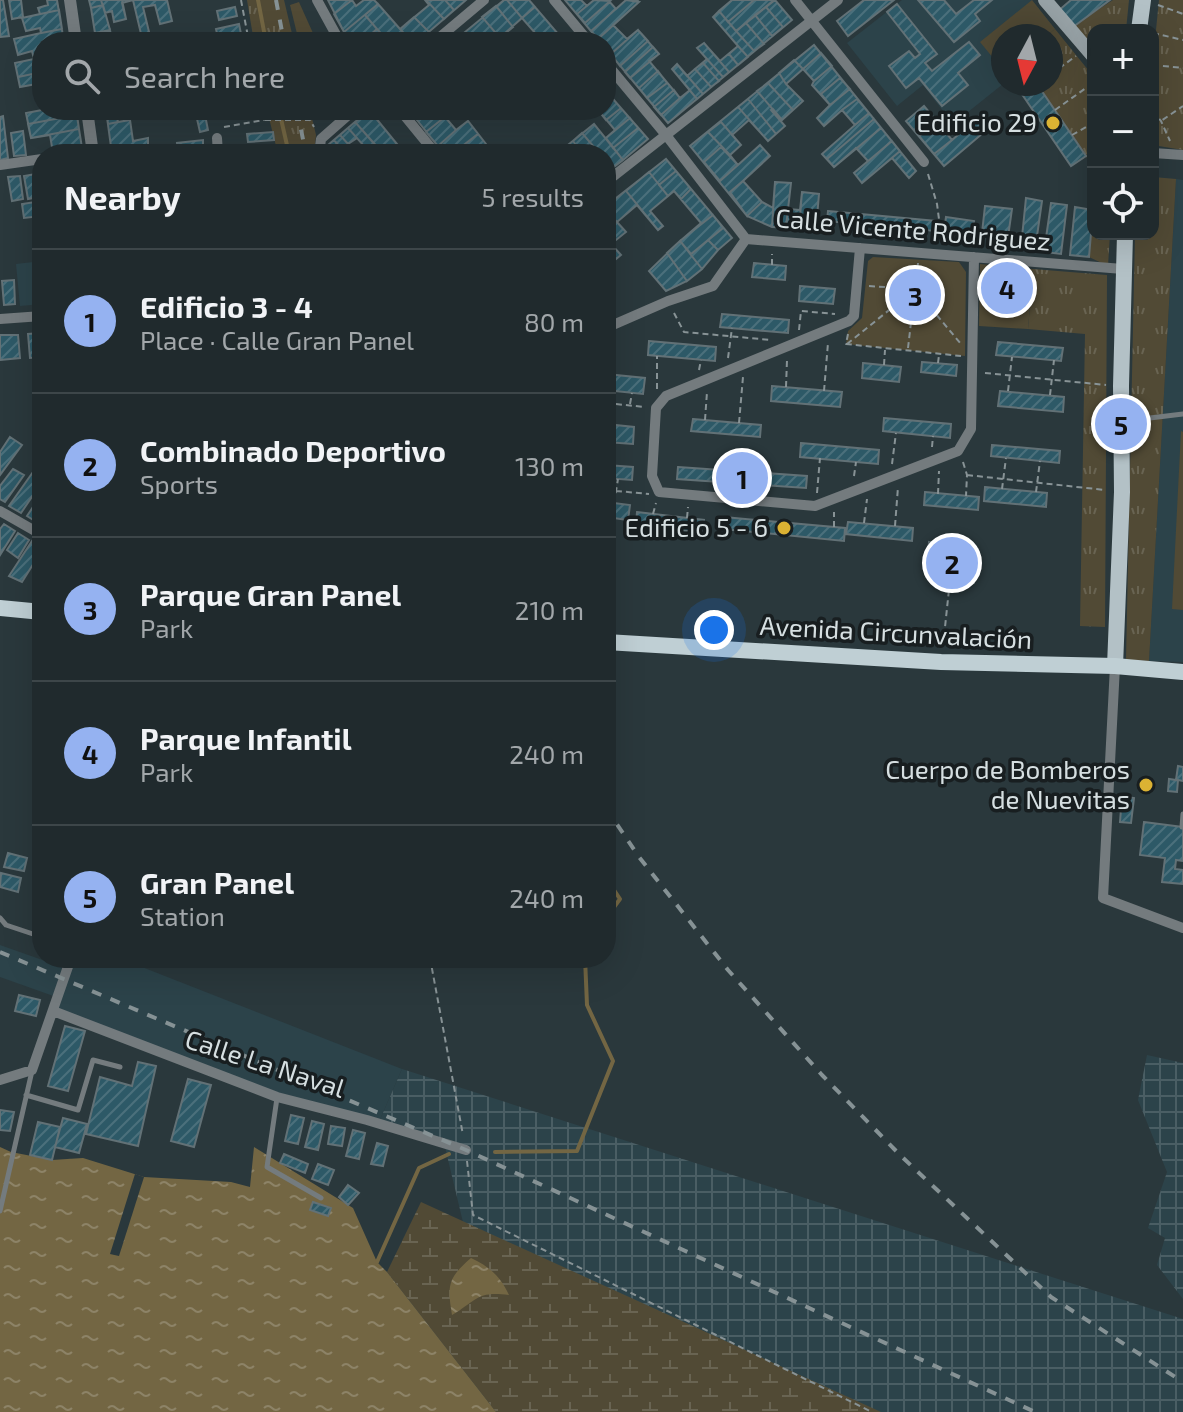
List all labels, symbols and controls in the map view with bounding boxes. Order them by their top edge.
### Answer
north arrow [991,24,1063,96]
map controls [1087,24,1159,240]
button: + [1087,24,1159,96]
search box [32,32,616,120]
icon: search [60,54,104,98]
text: Search here [124,58,285,94]
button: − [1087,96,1159,168]
place label: Edificio 29 [916,106,1037,137]
marker: Edificio 29 [1044,114,1062,132]
button: locate [1087,168,1159,240]
text: Nearby [64,176,181,217]
text: 5 results [482,181,584,212]
street label: Calle Vicente Rodriguez [774,201,1052,256]
pin: 4 [981,258,1033,318]
pin: 3 [889,265,941,325]
text: Edificio 3 - 4 [140,288,313,324]
text: 1 [84,306,96,337]
text: 80 m [524,306,584,337]
text: Place · Calle Gran Panel [140,324,414,355]
pin: 5 [1095,394,1147,454]
text: Combinado Deportivo [140,432,446,468]
pin: 1 [716,448,768,508]
text: 2 [82,450,98,481]
text: 130 m [515,450,584,481]
text: Sports [140,468,218,499]
place label: Edificio 5 - 6 [625,511,768,542]
marker: Edificio 5 - 6 [775,519,793,537]
pin: 2 [926,533,978,593]
text: Parque Gran Panel [140,576,401,612]
text: 3 [83,594,97,625]
text: 210 m [515,594,584,625]
street label: Avenida Circunvalación [759,609,1033,654]
your location [694,610,734,650]
text: Park [140,612,193,643]
text: Parque Infantil [140,720,352,756]
text: 4 [82,738,98,769]
text: 240 m [509,738,584,769]
place label: Cuerpo de Bomberos de Nuevitas [885,753,1130,814]
text: Park [140,756,193,787]
marker: Cuerpo de Bomberos de Nuevitas [1137,776,1155,794]
text: Gran Panel [140,864,294,900]
text: 5 [83,882,97,913]
text: 240 m [509,882,584,913]
text: Station [140,900,225,931]
street label: Calle La Naval [182,1022,349,1103]

